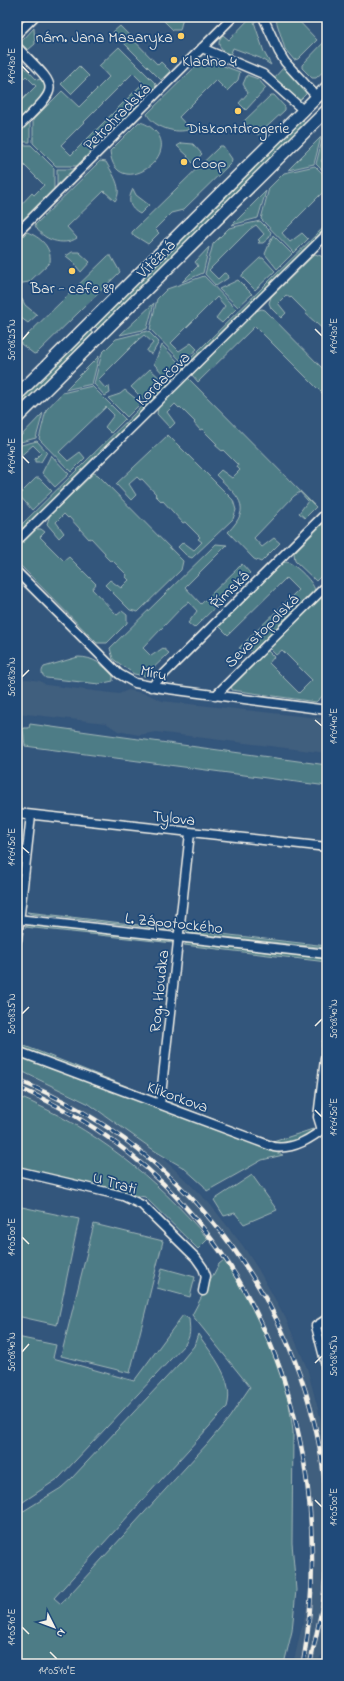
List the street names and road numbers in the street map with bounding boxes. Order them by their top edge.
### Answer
street label: Petrohradská [78,78,157,157]
street label: Vítězná [131,235,181,285]
street label: Kordačova [131,347,196,412]
street label: Římská [205,565,256,616]
street label: Sevastopolská [220,589,305,674]
street label: Míru [138,659,169,688]
street label: Tylova [151,805,196,833]
street label: L. Zápotockého [124,907,224,941]
street label: Rog. Houdka [144,949,176,1034]
street label: Klikorkova [143,1076,211,1120]
street label: U Trati [89,1166,140,1202]

